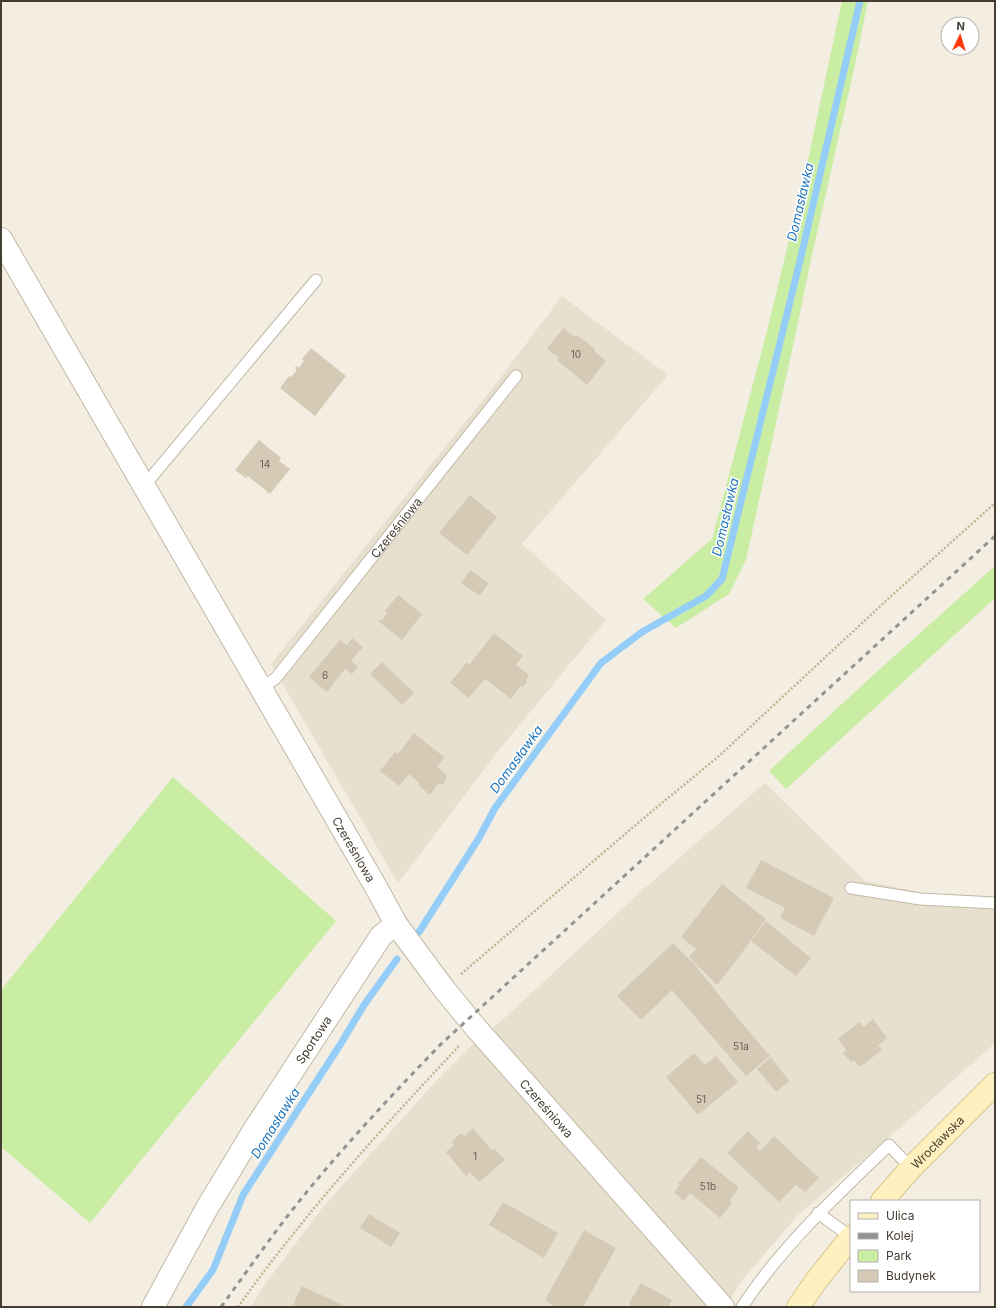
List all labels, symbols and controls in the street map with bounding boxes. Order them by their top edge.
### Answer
north arrow [940,16,980,56]
text: N [956,19,965,33]
water label: Domasławka [783,161,817,243]
house number: 10 [571,348,581,360]
house number: 14 [260,458,270,470]
water label: Domasławka [708,476,742,558]
street label: Czereśniowa [367,494,424,561]
house number: 6 [322,669,328,681]
water label: Domasławka [486,722,546,796]
street label: Czereśniowa [329,814,379,885]
street label: Sportowa [292,1013,334,1066]
house number: 51a [733,1040,749,1052]
street label: Czereśniowa [517,1076,577,1141]
water label: Domasławka [247,1085,303,1161]
house number: 51 [696,1093,706,1105]
street label: Wrocławska [908,1112,967,1171]
house number: 1 [473,1150,477,1162]
house number: 51b [700,1180,716,1192]
legend [850,1200,980,1292]
text: Ulica [886,1208,914,1223]
text: Kolej [886,1228,914,1243]
text: Park [886,1248,912,1263]
text: Budynek [886,1268,936,1283]

